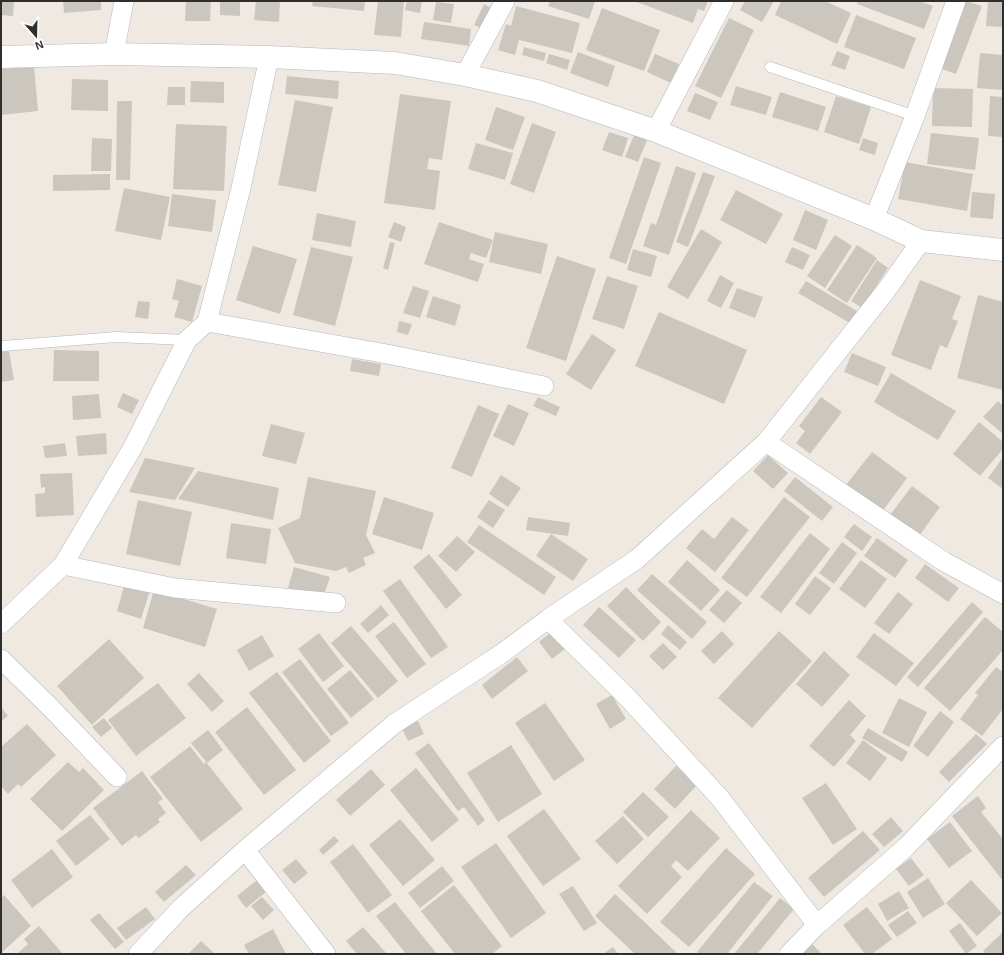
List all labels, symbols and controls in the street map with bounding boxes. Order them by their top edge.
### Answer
north arrow [16,16,56,56]
text: N [34,38,45,52]

